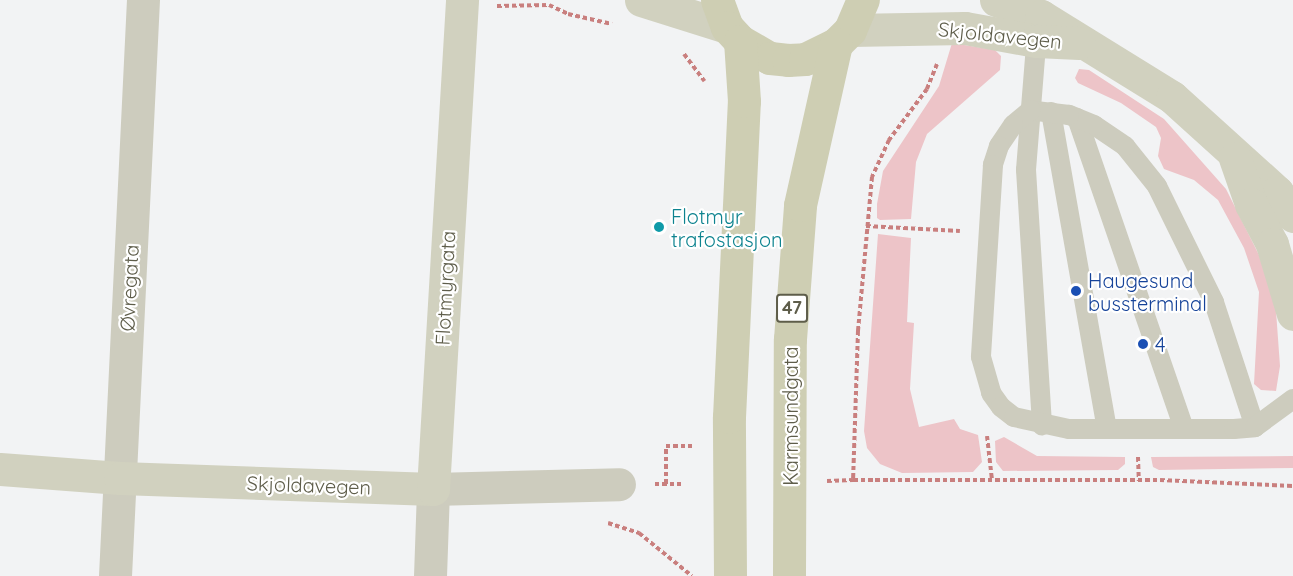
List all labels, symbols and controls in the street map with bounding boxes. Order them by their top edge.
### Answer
street label: Skjoldavegen [937,17,1063,53]
place label: Flotmyr trafostasjon [671,204,783,251]
marker: Flotmyr trafostasjon [652,220,666,234]
street label: Flotmyrgata [430,230,460,346]
street label: Øvregata [115,244,143,332]
place label: Haugesund bussterminal [1088,268,1207,315]
marker: Haugesund bussterminal [1069,284,1083,298]
road number: 47 [776,293,808,323]
place label: 4 [1155,332,1166,356]
marker: 4 [1136,337,1150,351]
street label: Karmsundgata [778,346,802,486]
street label: Skjoldavegen [246,471,372,499]

